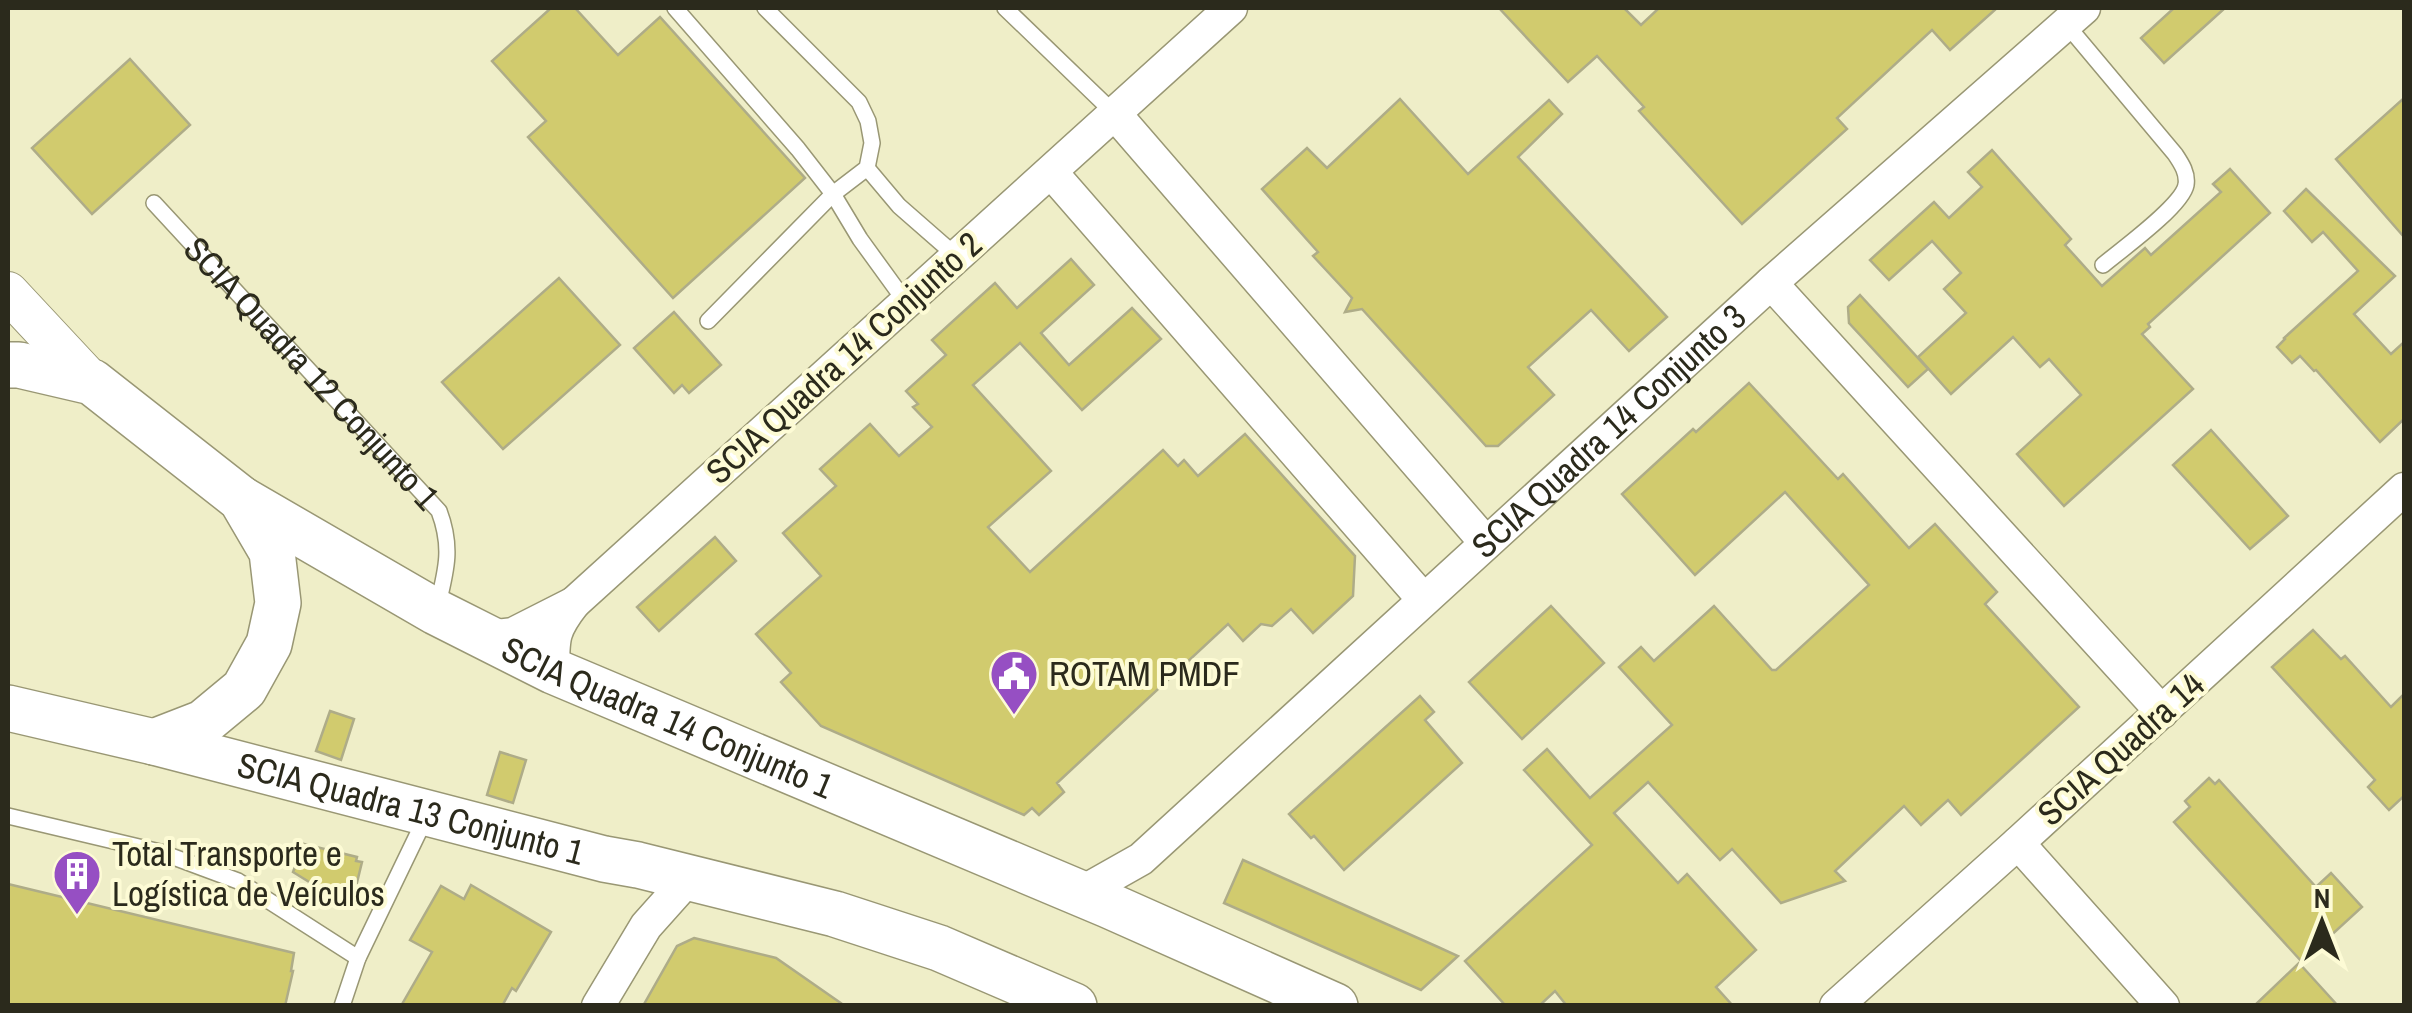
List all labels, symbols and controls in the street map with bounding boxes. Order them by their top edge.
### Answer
street label: SCIA Quadra 14 Conjunto 2 [696,221,992,494]
street label: SCIA Quadra 12 Conjunto 1 [174,226,450,520]
street label: SCIA Quadra 14 Conjunto 3 [1461,294,1756,568]
street label: SCIA Quadra 14 Conjunto 1 [494,625,840,809]
public building icon: ROTAM PMDF [988,648,1040,716]
place label: ROTAM PMDF [1049,650,1240,697]
street label: SCIA Quadra 14 [2027,661,2214,836]
street label: SCIA Quadra 13 Conjunto 1 [232,741,589,876]
place label: Total Transporte e Logística de Veículos [112,830,385,917]
building icon: Total Transporte e Logística de Veículos [51,848,103,916]
north arrow [2272,873,2372,973]
text: N [2314,879,2330,917]

